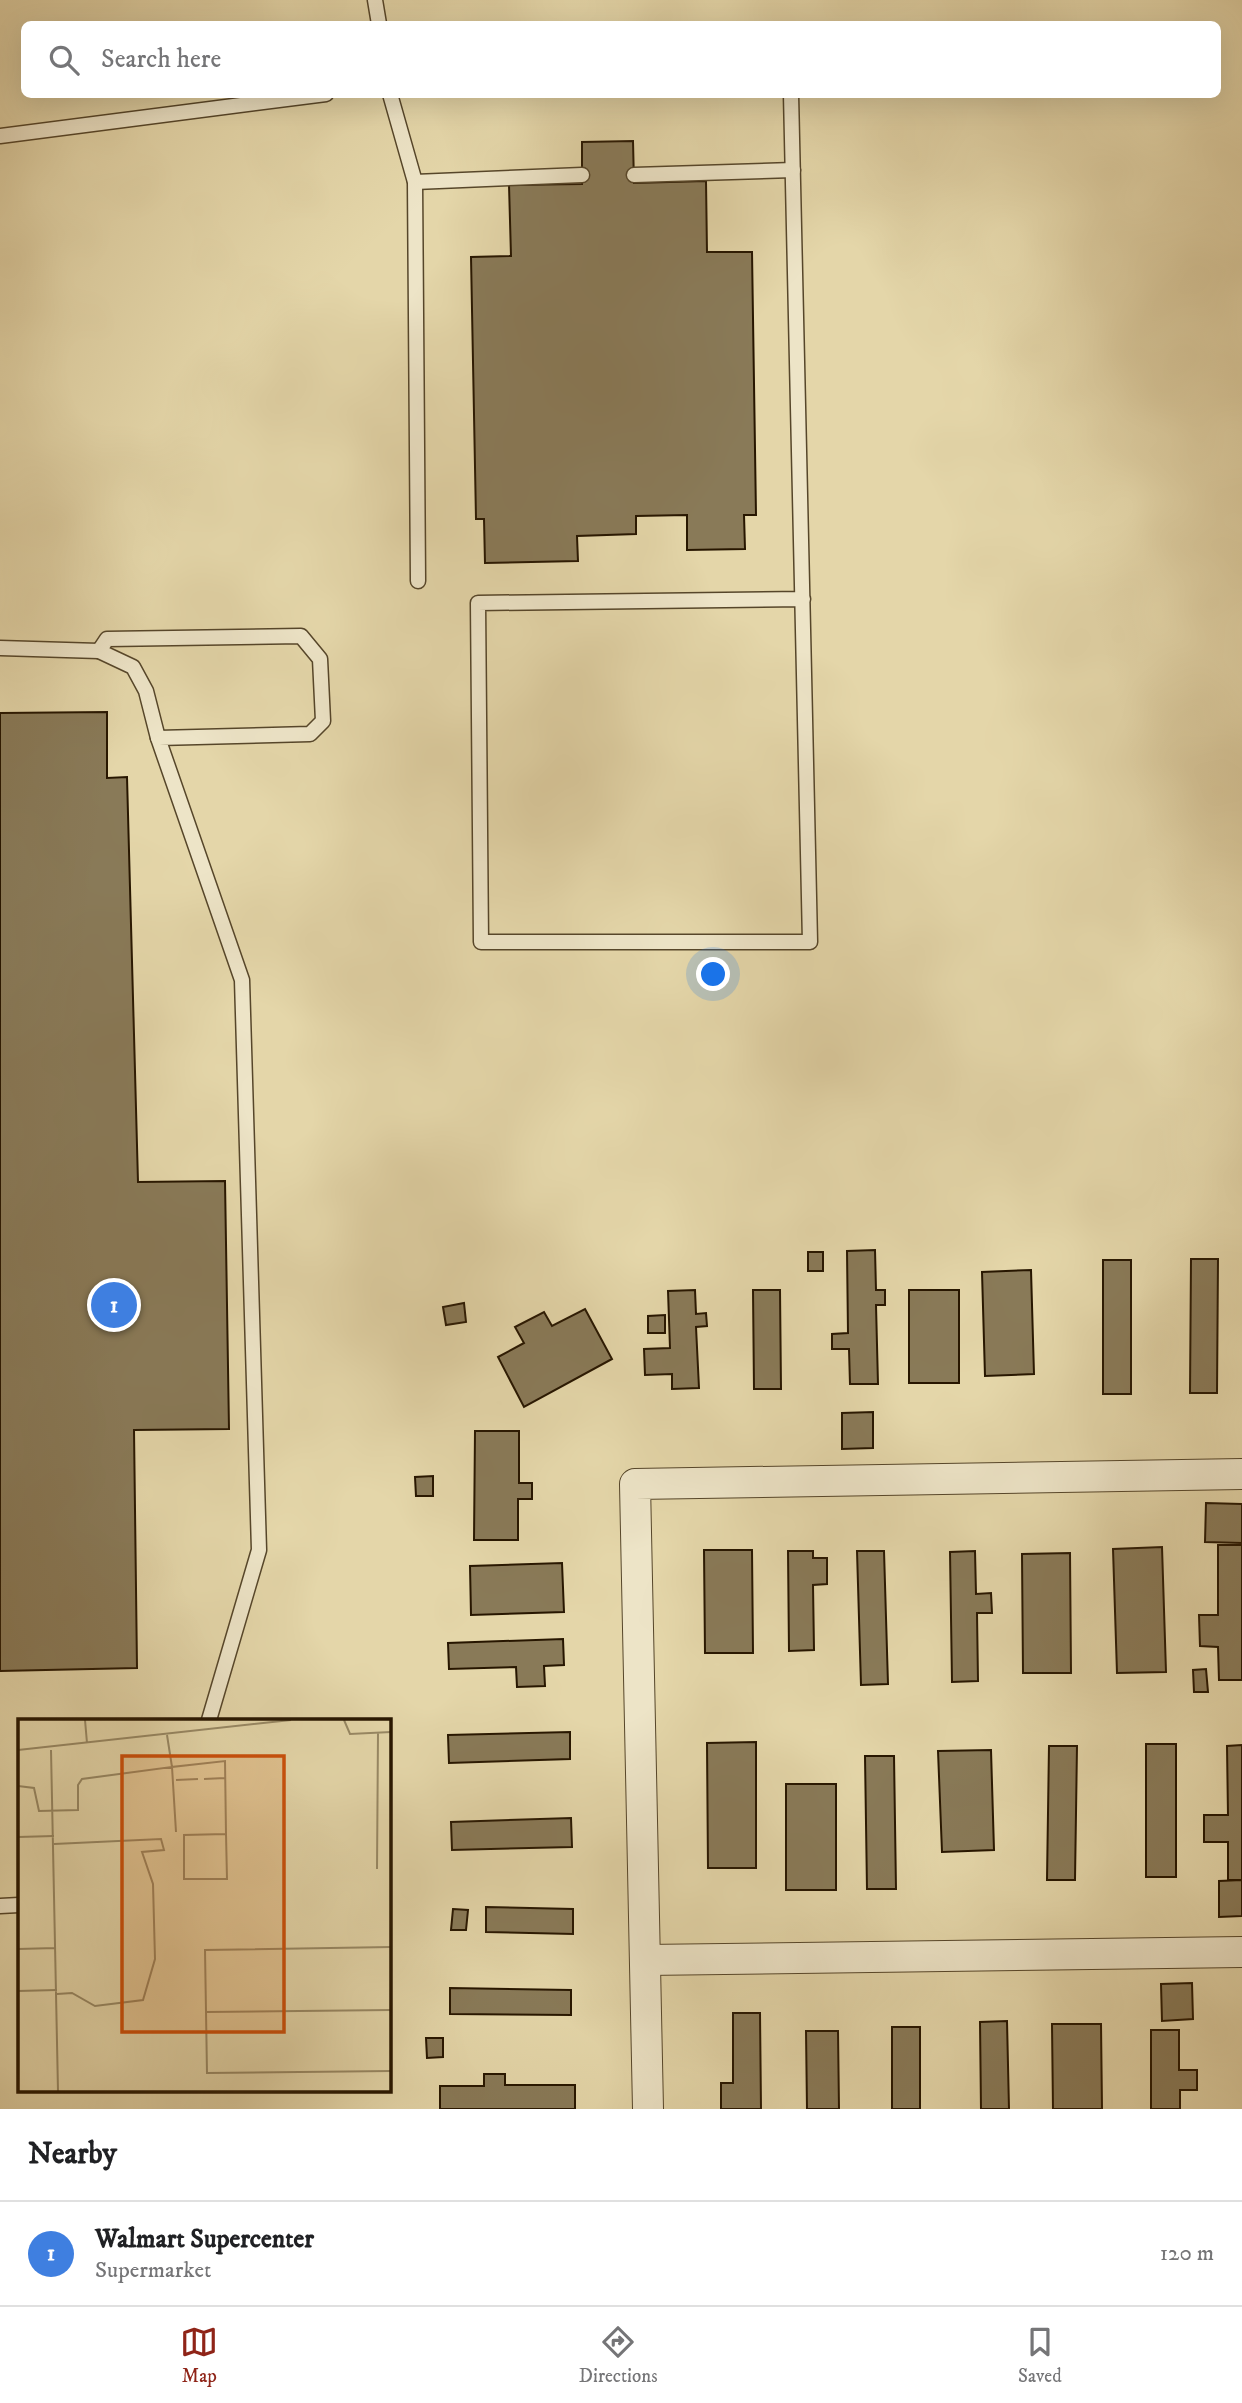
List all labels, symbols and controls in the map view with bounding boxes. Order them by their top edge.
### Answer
search box [21,21,1221,98]
icon: search [45,41,83,79]
text: Search here [101,43,221,76]
your location [696,957,730,991]
pin: 1 [91,1279,137,1331]
inset map [18,1719,390,2092]
text: Nearby [28,2136,117,2173]
text: Walmart Supercenter [95,2223,314,2256]
text: 1 [47,2239,55,2268]
text: 120 m [1160,2239,1214,2268]
text: Supermarket [95,2256,211,2285]
tab: Map [180,2323,218,2388]
tab: Directions [579,2323,658,2388]
tab: Saved [1018,2323,1062,2388]

